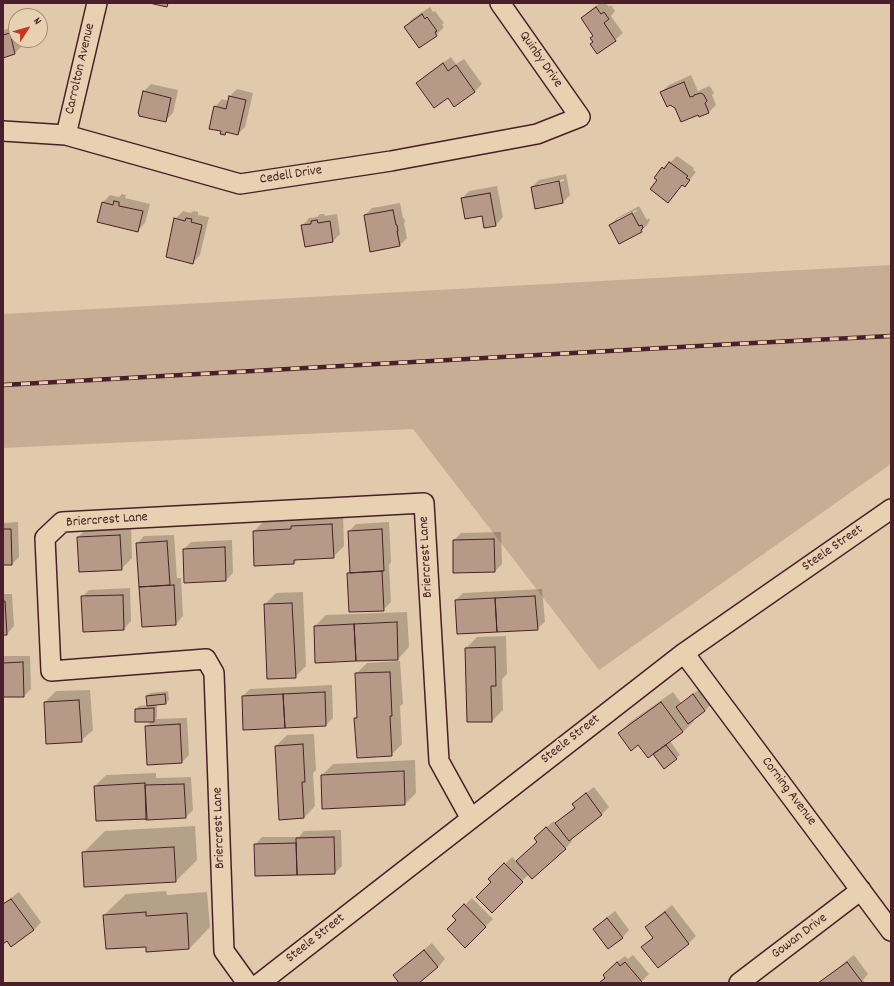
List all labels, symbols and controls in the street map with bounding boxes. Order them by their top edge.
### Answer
north arrow [8,8,48,48]
text: N [29,14,45,28]
street label: Carrolton Avenue [62,22,100,116]
street label: Quinby Drive [514,29,566,91]
street label: Cedell Drive [259,163,323,189]
street label: Briercrest Lane [66,510,148,532]
street label: Briercrest Lane [416,516,438,598]
street label: Steele Street [799,522,867,576]
street label: Steele Street [538,712,604,768]
street label: Corning Avenue [757,754,819,830]
street label: Briercrest Lane [210,787,230,869]
street label: Steele Street [283,911,349,967]
street label: Gowan Drive [769,911,831,963]

